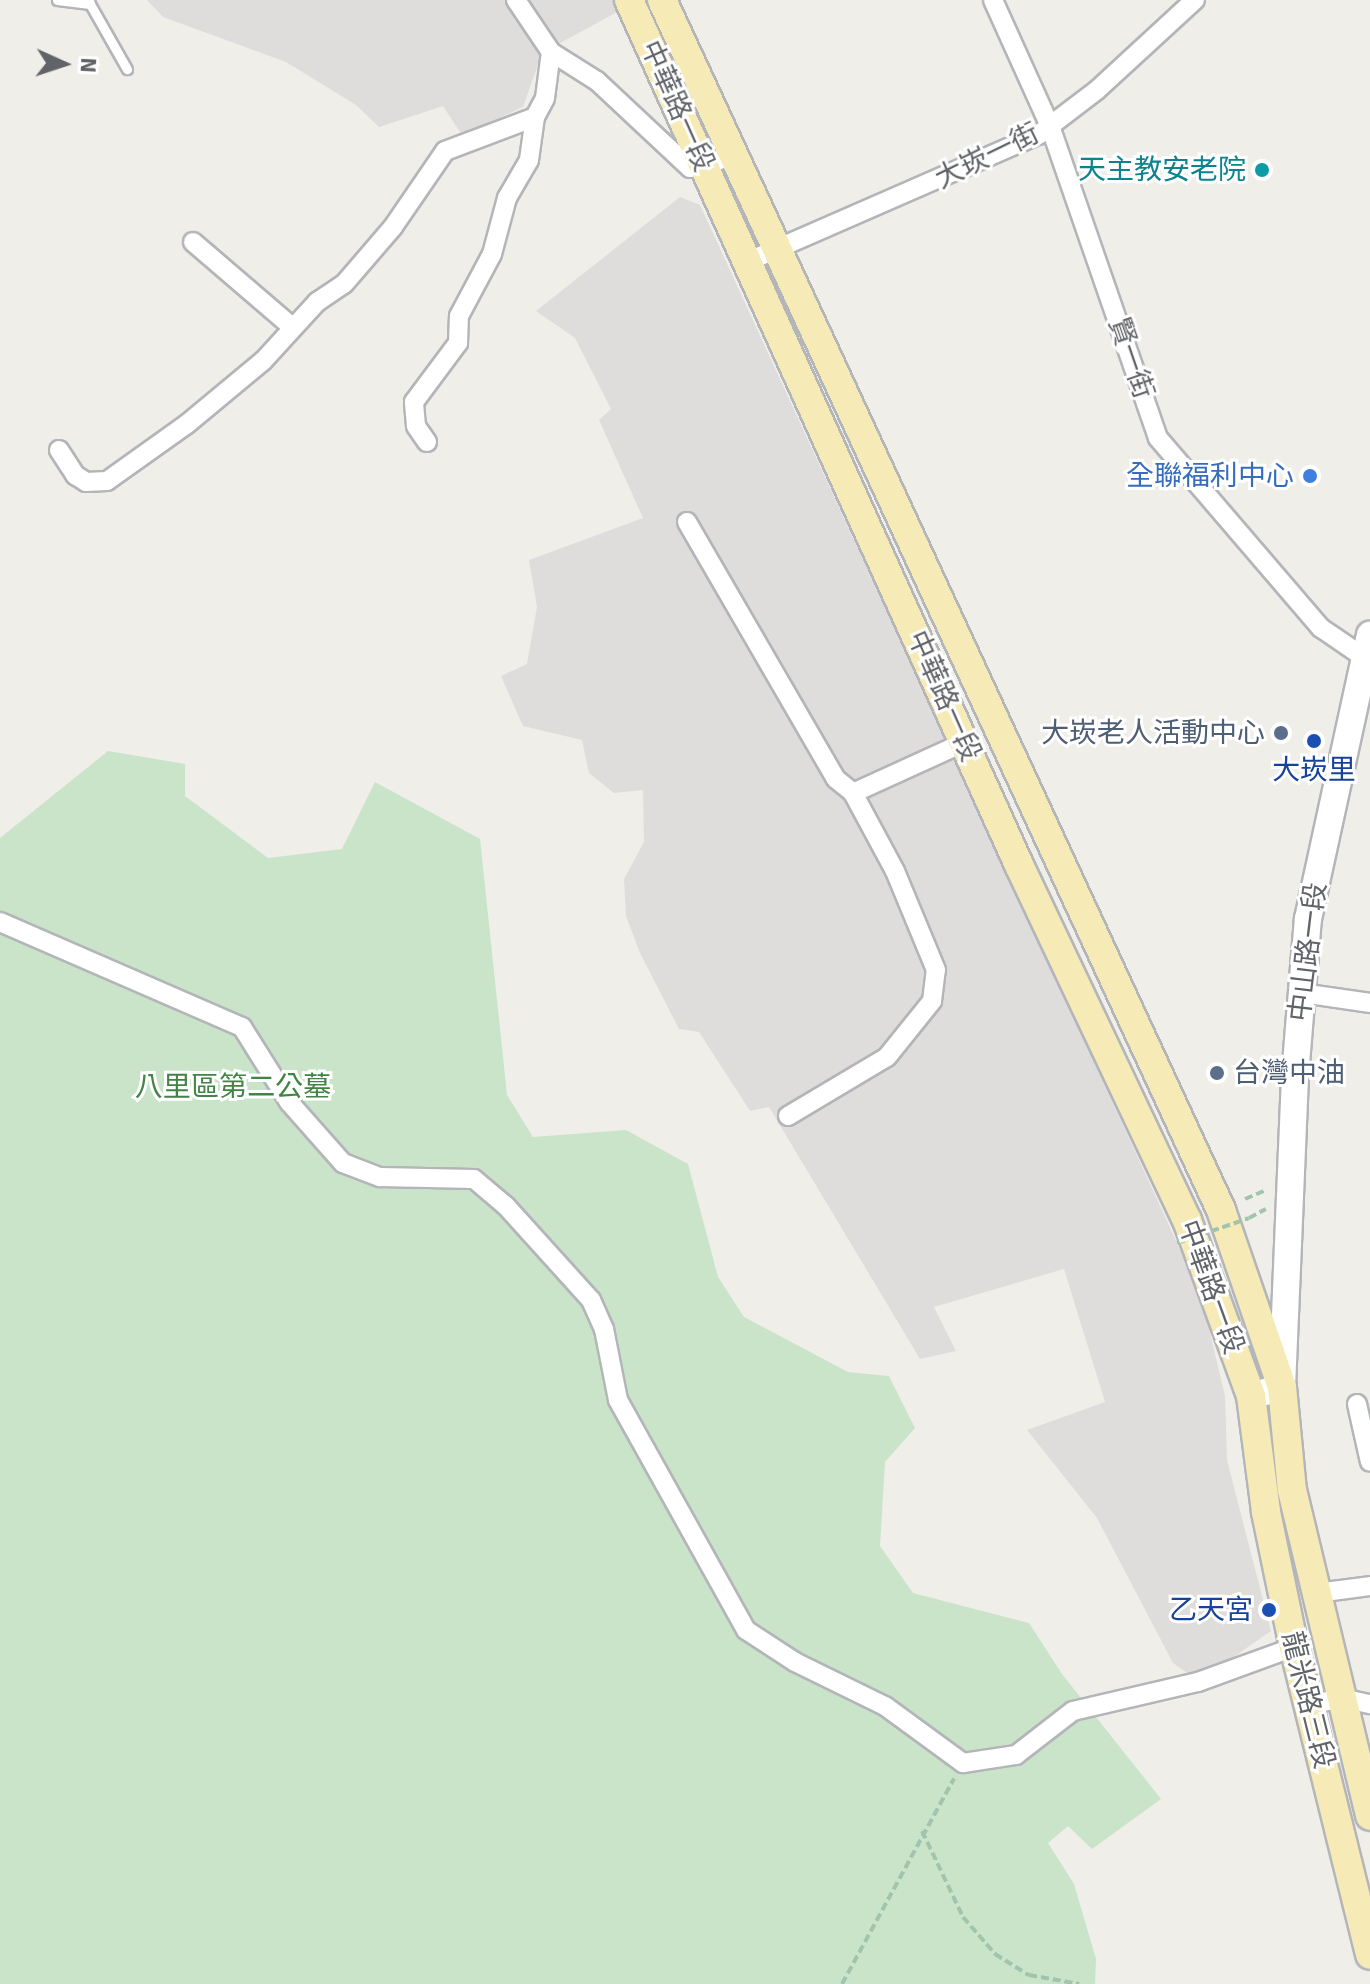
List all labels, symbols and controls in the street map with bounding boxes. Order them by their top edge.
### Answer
north arrow [24,24,104,104]
street label: 中華路一段 [633,35,721,177]
text: N [75,57,102,74]
street label: 大崁一街 [929,116,1045,196]
place label: 天主教安老院 [1078,153,1246,187]
marker: 天主教安老院 [1253,161,1271,179]
street label: 賢一街 [1101,313,1161,403]
place label: 全聯福利中心 [1126,459,1294,493]
marker: 全聯福利中心 [1301,467,1319,485]
street label: 中華路一段 [900,625,988,767]
place label: 大崁老人活動中心 [1041,716,1265,750]
marker: 大崁老人活動中心 [1272,724,1290,742]
marker: 大崁里 [1305,732,1323,750]
place label: 大崁里 [1272,753,1356,787]
street label: 中山路一段 [1283,880,1333,1024]
place label: 台灣中油 [1233,1056,1345,1090]
marker: 台灣中油 [1208,1064,1226,1082]
park label: 八里區第二公墓 [135,1070,331,1104]
street label: 中華路一段 [1171,1215,1251,1359]
place label: 乙天宮 [1169,1593,1253,1627]
marker: 乙天宮 [1260,1601,1278,1619]
street label: 龍米路三段 [1275,1628,1341,1772]

